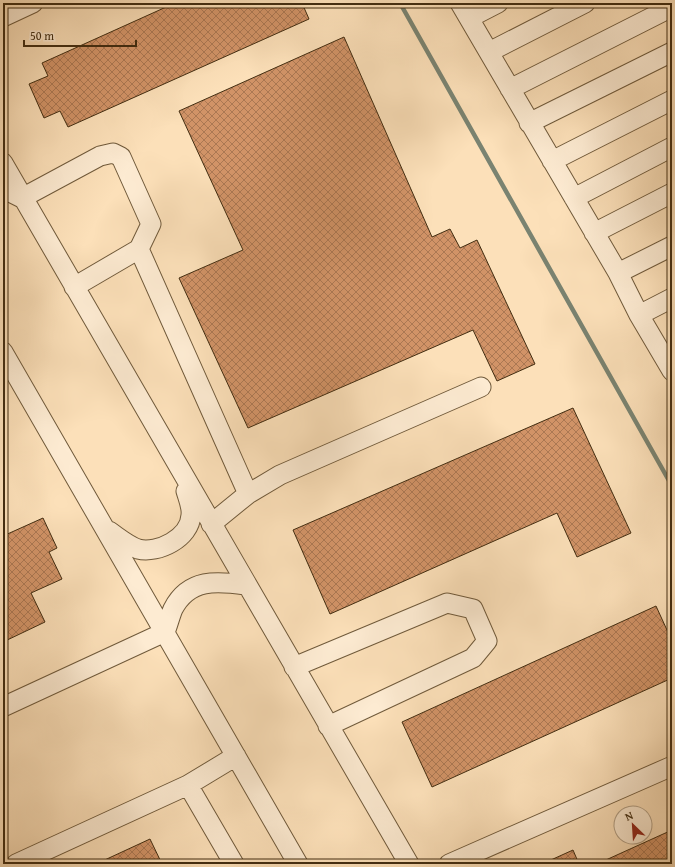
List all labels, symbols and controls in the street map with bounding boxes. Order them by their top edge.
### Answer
scale bar [24,22,136,48]
text: 50 m [30,27,54,44]
north arrow [613,805,653,845]
text: N [622,807,636,825]

